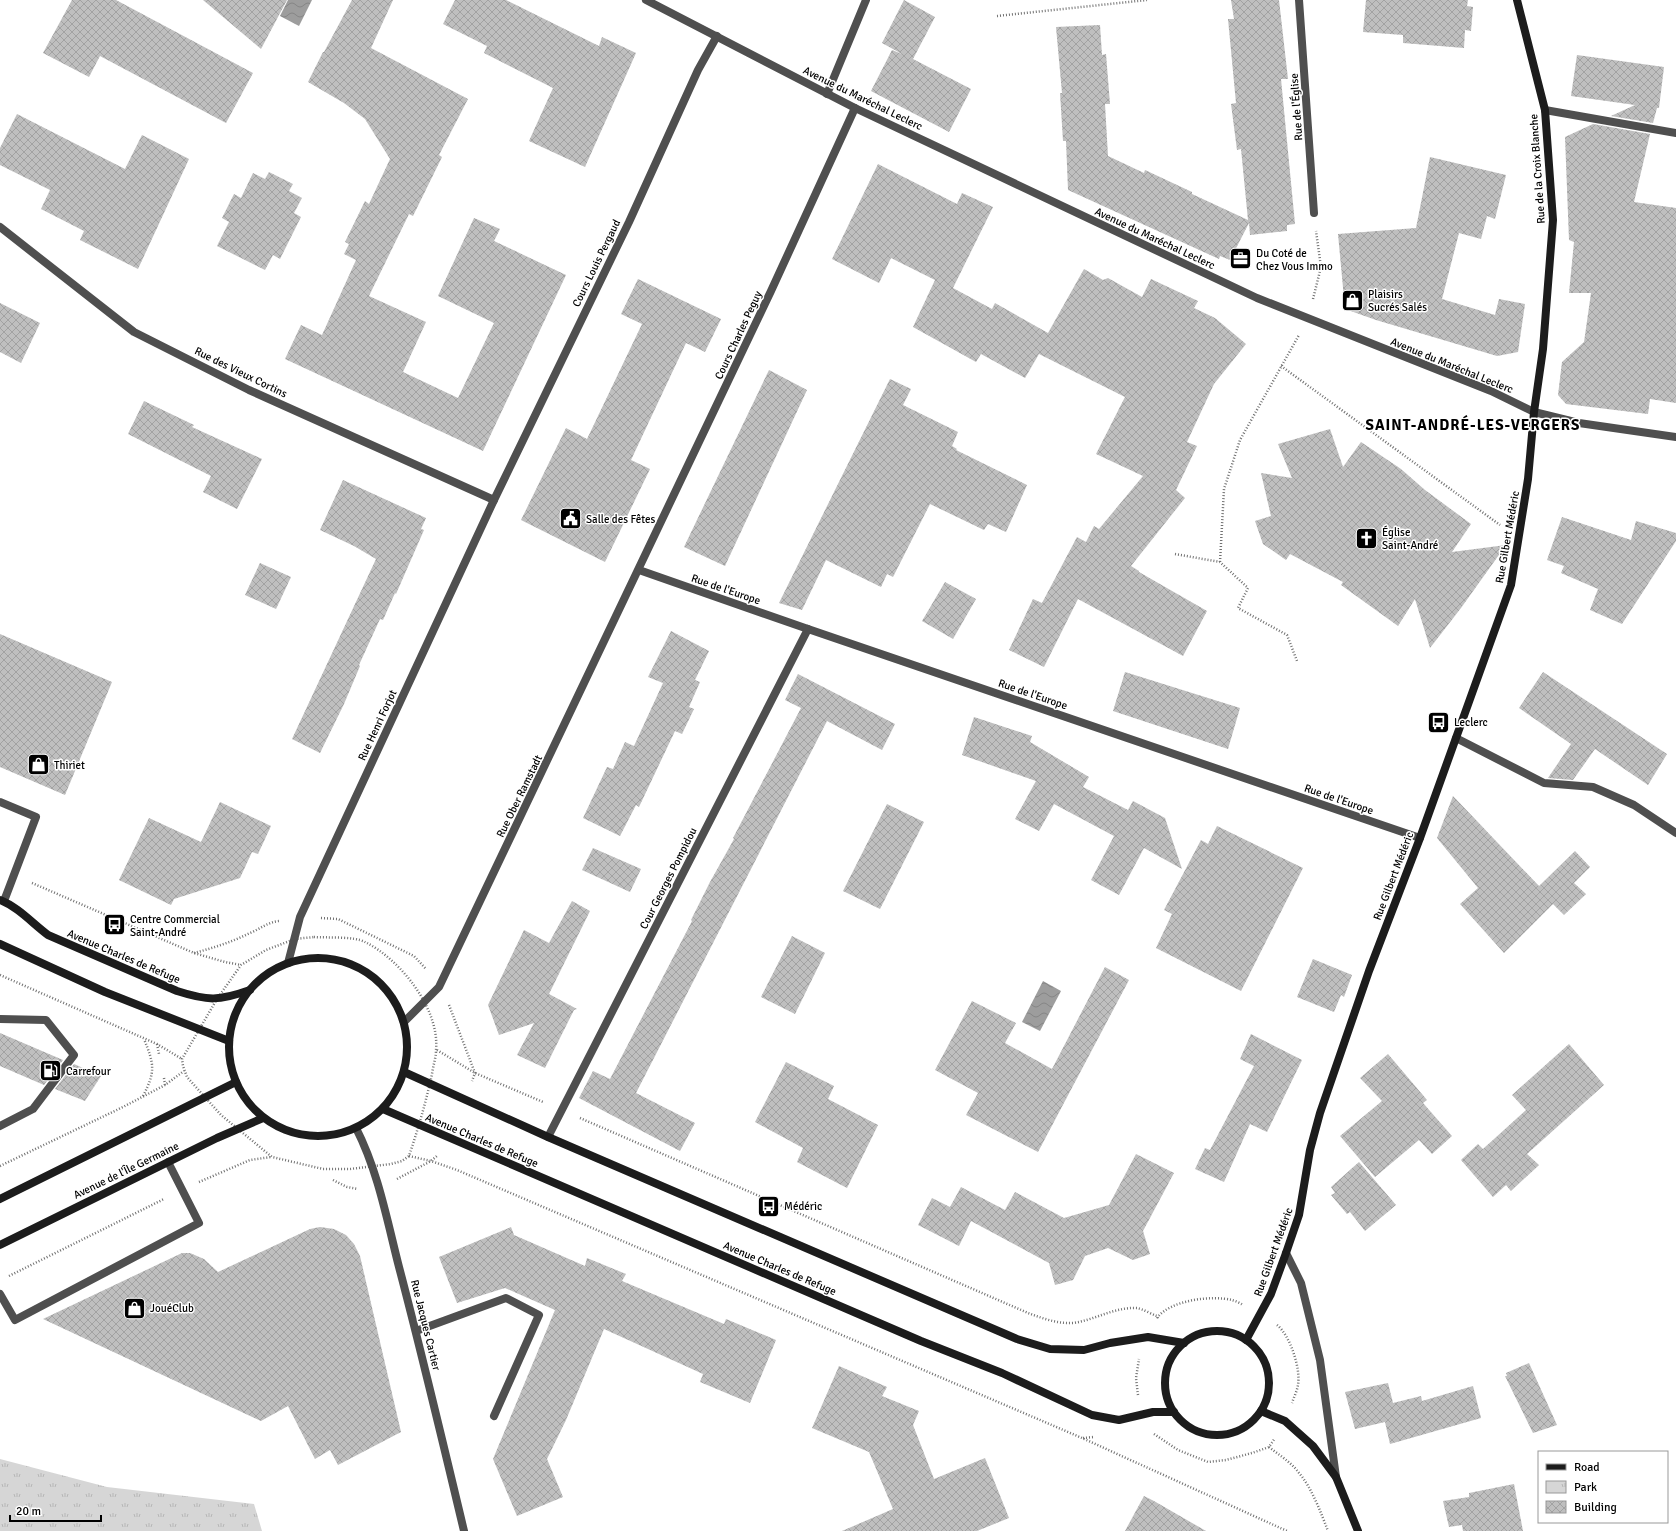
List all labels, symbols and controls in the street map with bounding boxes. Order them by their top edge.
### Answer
street label: Avenue du Maréchal Leclerc [801,64,925,133]
street label: Rue de l'Église [1287,73,1305,141]
street label: Rue de la Croix Blanche [1527,114,1548,224]
street label: Avenue du Maréchal Leclerc [1093,205,1217,272]
street label: Cours Louis Pergaud [570,217,623,309]
office icon: Du Coté de Chez Vous Immo [1228,246,1254,272]
place label: Du Coté de Chez Vous Immo [1256,247,1333,273]
shop icon: Plaisirs Sucrés Salés [1339,287,1365,313]
street label: Cours Charles Peguy [712,288,765,382]
place label: Plaisirs Sucrés Salés [1368,288,1427,314]
street label: Avenue du Maréchal Leclerc [1389,335,1515,396]
street label: Rue des Vieux Cortins [192,344,289,401]
district label: SAINT-ANDRÉ-LES-VERGERS [1366,415,1580,434]
street label: Rue Gilbert Médéric [1493,490,1522,584]
public building icon: Salle des Fêtes [557,506,583,532]
place label: Salle des Fêtes [586,513,656,526]
church icon: Église Saint-André [1354,525,1380,551]
place label: Église Saint-André [1382,525,1438,552]
street label: Rue de l'Europe [690,572,762,607]
street label: Rue de l'Europe [997,677,1069,712]
street label: Rue Henri Forjot [355,688,400,763]
bus stop icon: Leclerc [1426,709,1452,735]
place label: Leclerc [1454,716,1488,729]
shop icon: Thiriet [26,752,52,778]
street label: Rue Ober Ramstadt [494,753,545,840]
place label: Thiriet [54,759,85,772]
street label: Rue de l'Europe [1303,782,1375,817]
street label: Cour Georges Pompidou [637,825,700,931]
street label: Rue Gilbert Médéric [1371,830,1416,922]
bus stop icon: Centre Commercial Saint-André [102,912,128,938]
place label: Centre Commercial Saint-André [130,913,220,939]
street label: Avenue Charles de Refuge [65,927,182,986]
fuel station icon: Carrefour [37,1058,63,1084]
place label: Carrefour [66,1065,111,1078]
street label: Avenue Charles de Refuge [423,1111,540,1170]
street label: Avenue de l'Île Germaine [71,1138,181,1202]
bus stop icon: Médéric [756,1193,782,1219]
place label: Médéric [784,1200,822,1213]
street label: Rue Gilbert Médéric [1251,1206,1296,1298]
street label: Avenue Charles de Refuge [721,1239,838,1298]
street label: Rue Jacques Cartier [408,1278,443,1372]
shop icon: JouéClub [121,1295,147,1321]
place label: JouéClub [150,1302,194,1315]
legend [1538,1451,1668,1523]
text: Road [1574,1460,1600,1475]
text: Park [1574,1480,1597,1495]
scale bar [10,1497,101,1523]
text: Building [1574,1500,1617,1515]
text: 20 m [16,1504,41,1519]

